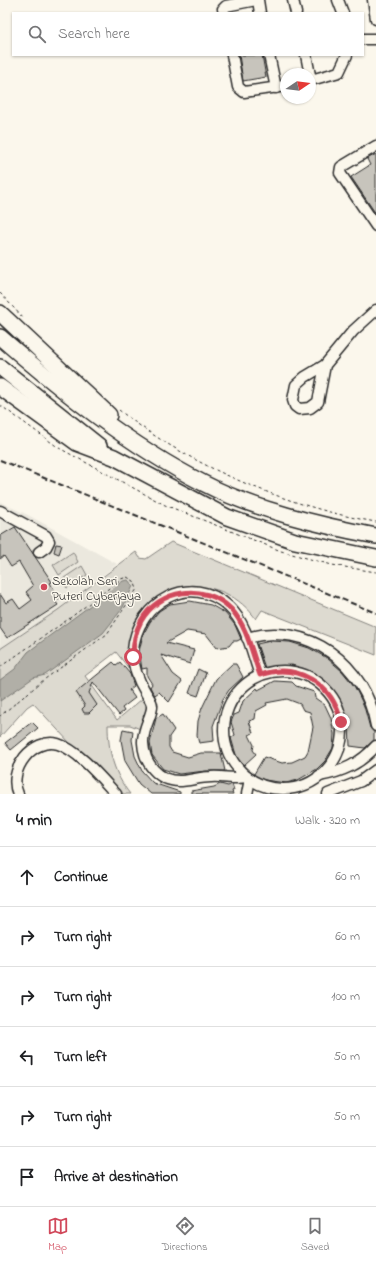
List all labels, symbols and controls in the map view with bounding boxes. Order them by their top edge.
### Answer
search box [12,12,364,56]
icon: search [26,23,48,45]
text: Search here [58,23,130,45]
north arrow [280,68,316,104]
place label: Sekolah Seri Puteri Cyberjaya [52,572,141,607]
marker: Sekolah Seri Puteri Cyberjaya [39,582,49,592]
route start [124,648,142,666]
route end [332,713,350,731]
text: 4 min [16,808,52,833]
text: Walk · 320 m [295,811,360,830]
icon: ahead [16,866,38,888]
text: Continue [54,866,108,888]
text: 60 m [335,867,360,886]
icon: right [16,926,38,948]
text: Turn right [54,926,112,948]
text: 60 m [335,927,360,946]
icon: right [16,986,38,1008]
text: Turn right [54,986,112,1008]
text: 100 m [331,987,360,1006]
icon: left [16,1046,38,1068]
text: Turn left [54,1046,107,1068]
text: 50 m [334,1047,360,1066]
icon: right [16,1106,38,1128]
text: Turn right [54,1106,112,1128]
text: 50 m [334,1107,360,1126]
icon: arrive [16,1166,38,1188]
text: Arrive at destination [54,1166,178,1188]
tab: Map [47,1215,69,1255]
tab: Directions [162,1215,207,1255]
tab: Saved [301,1215,329,1255]

